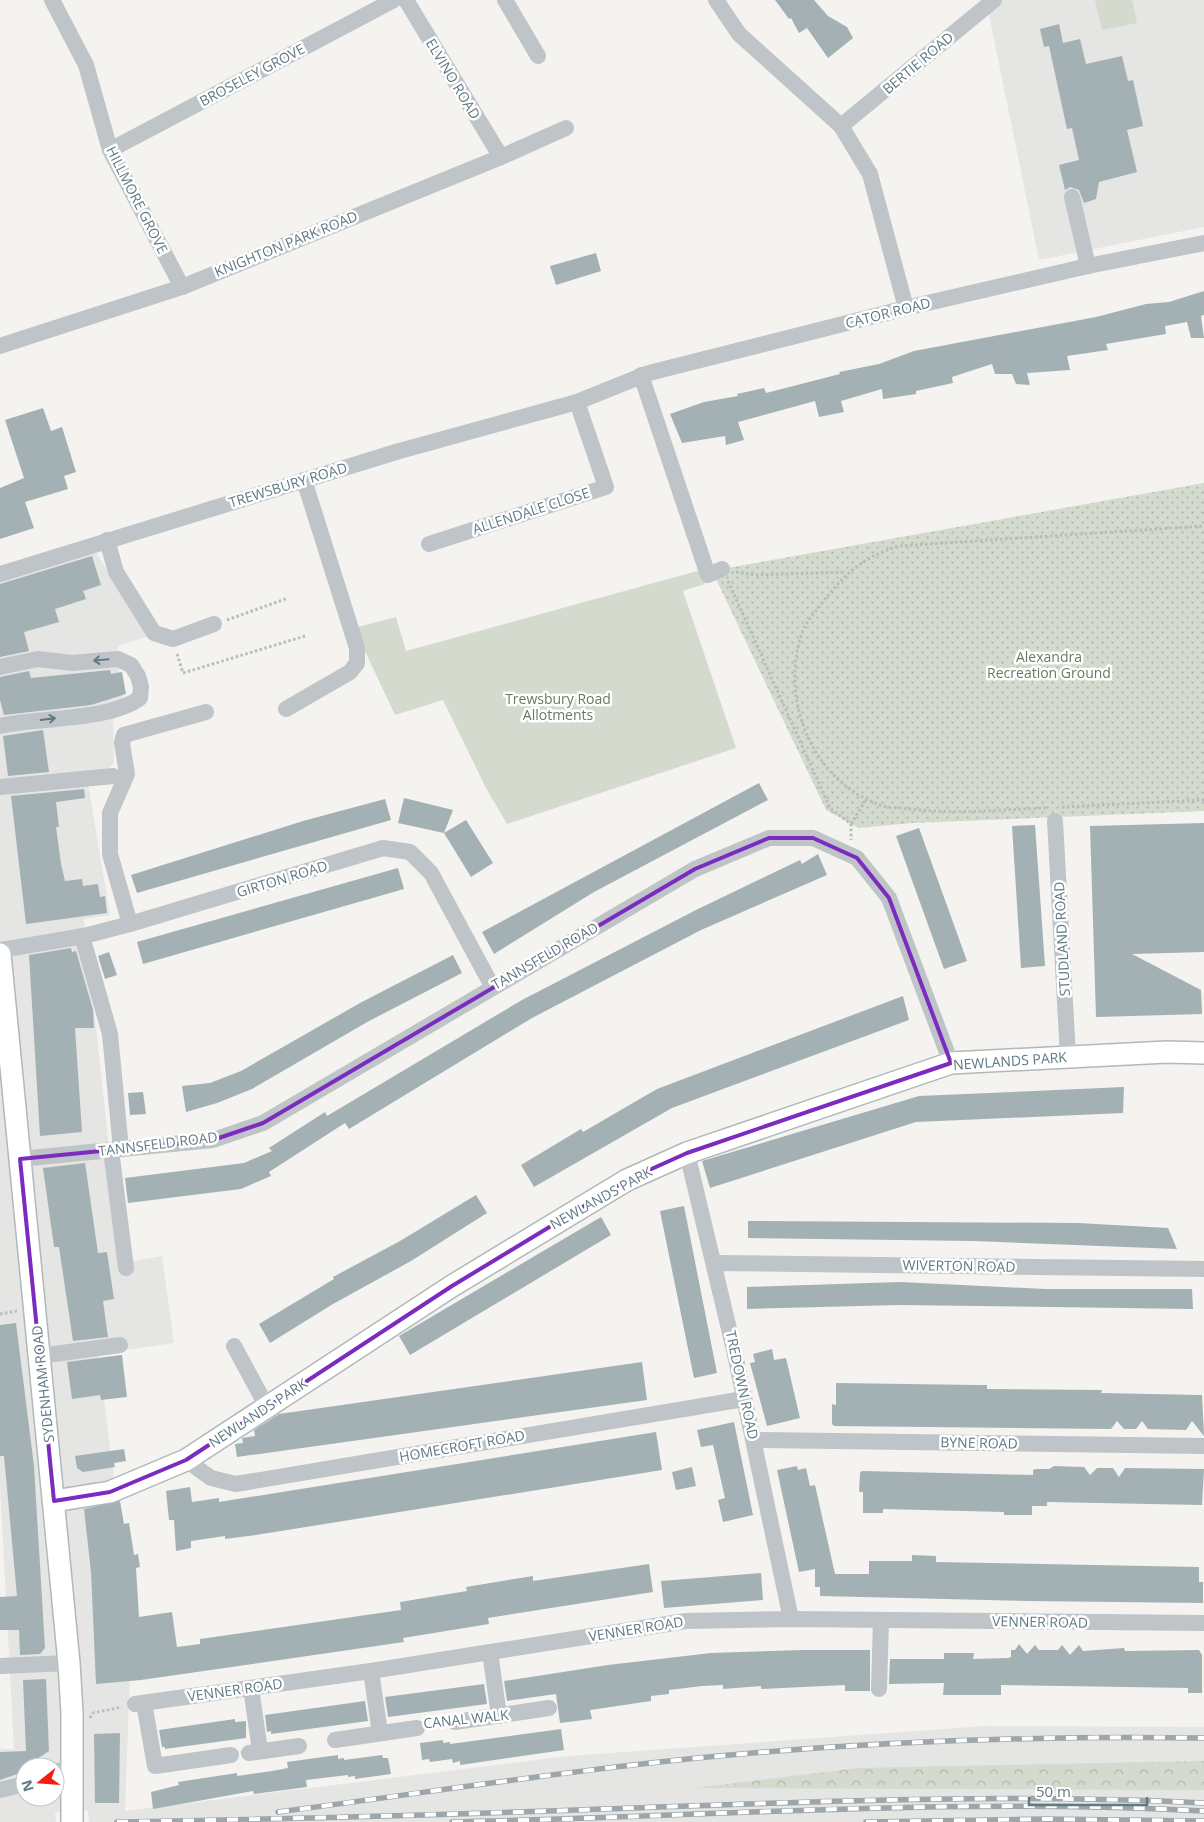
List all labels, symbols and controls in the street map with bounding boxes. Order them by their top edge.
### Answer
street label: BERTIE ROAD [878,27,957,98]
street label: ELVINO ROAD [422,35,485,123]
street label: BROSELEY GROVE [196,39,308,110]
street label: HILLMORE GROVE [102,143,173,257]
street label: KNIGHTON PARK ROAD [211,206,360,281]
street label: CATOR ROAD [843,293,932,332]
street label: TREWSBURY ROAD [226,458,349,512]
street label: ALLENDALE CLOSE [470,483,592,538]
park label: Alexandra Recreation Ground [987,647,1111,682]
one-way arrow [94,655,110,665]
park label: Trewsbury Road Allotments [505,689,611,724]
one-way arrow [40,714,56,724]
street label: GIRTON ROAD [234,856,330,901]
street label: STUDLAND ROAD [1049,881,1074,997]
street label: TANNSFELD ROAD [488,917,601,994]
street label: NEWLANDS PARK [952,1047,1068,1074]
street label: TANNSFELD ROAD [97,1127,219,1160]
street label: NEWLANDS PARK [546,1161,656,1233]
street label: WIVERTON ROAD [902,1255,1016,1276]
street label: SYDENHAM ROAD [27,1324,58,1444]
street label: TREDOWN ROAD [722,1329,763,1441]
street label: NEWLANDS PARK [205,1373,311,1452]
street label: HOMECROFT ROAD [398,1425,526,1466]
street label: BYNE ROAD [940,1432,1018,1453]
street label: VENNER ROAD [992,1611,1088,1632]
street label: VENNER ROAD [587,1612,685,1645]
street label: VENNER ROAD [186,1673,284,1706]
street label: CANAL WALK [422,1705,510,1732]
north arrow [15,1757,65,1807]
scale bar [1029,1774,1146,1806]
text: N [16,1778,38,1794]
text: 50 m [1036,1781,1071,1801]

